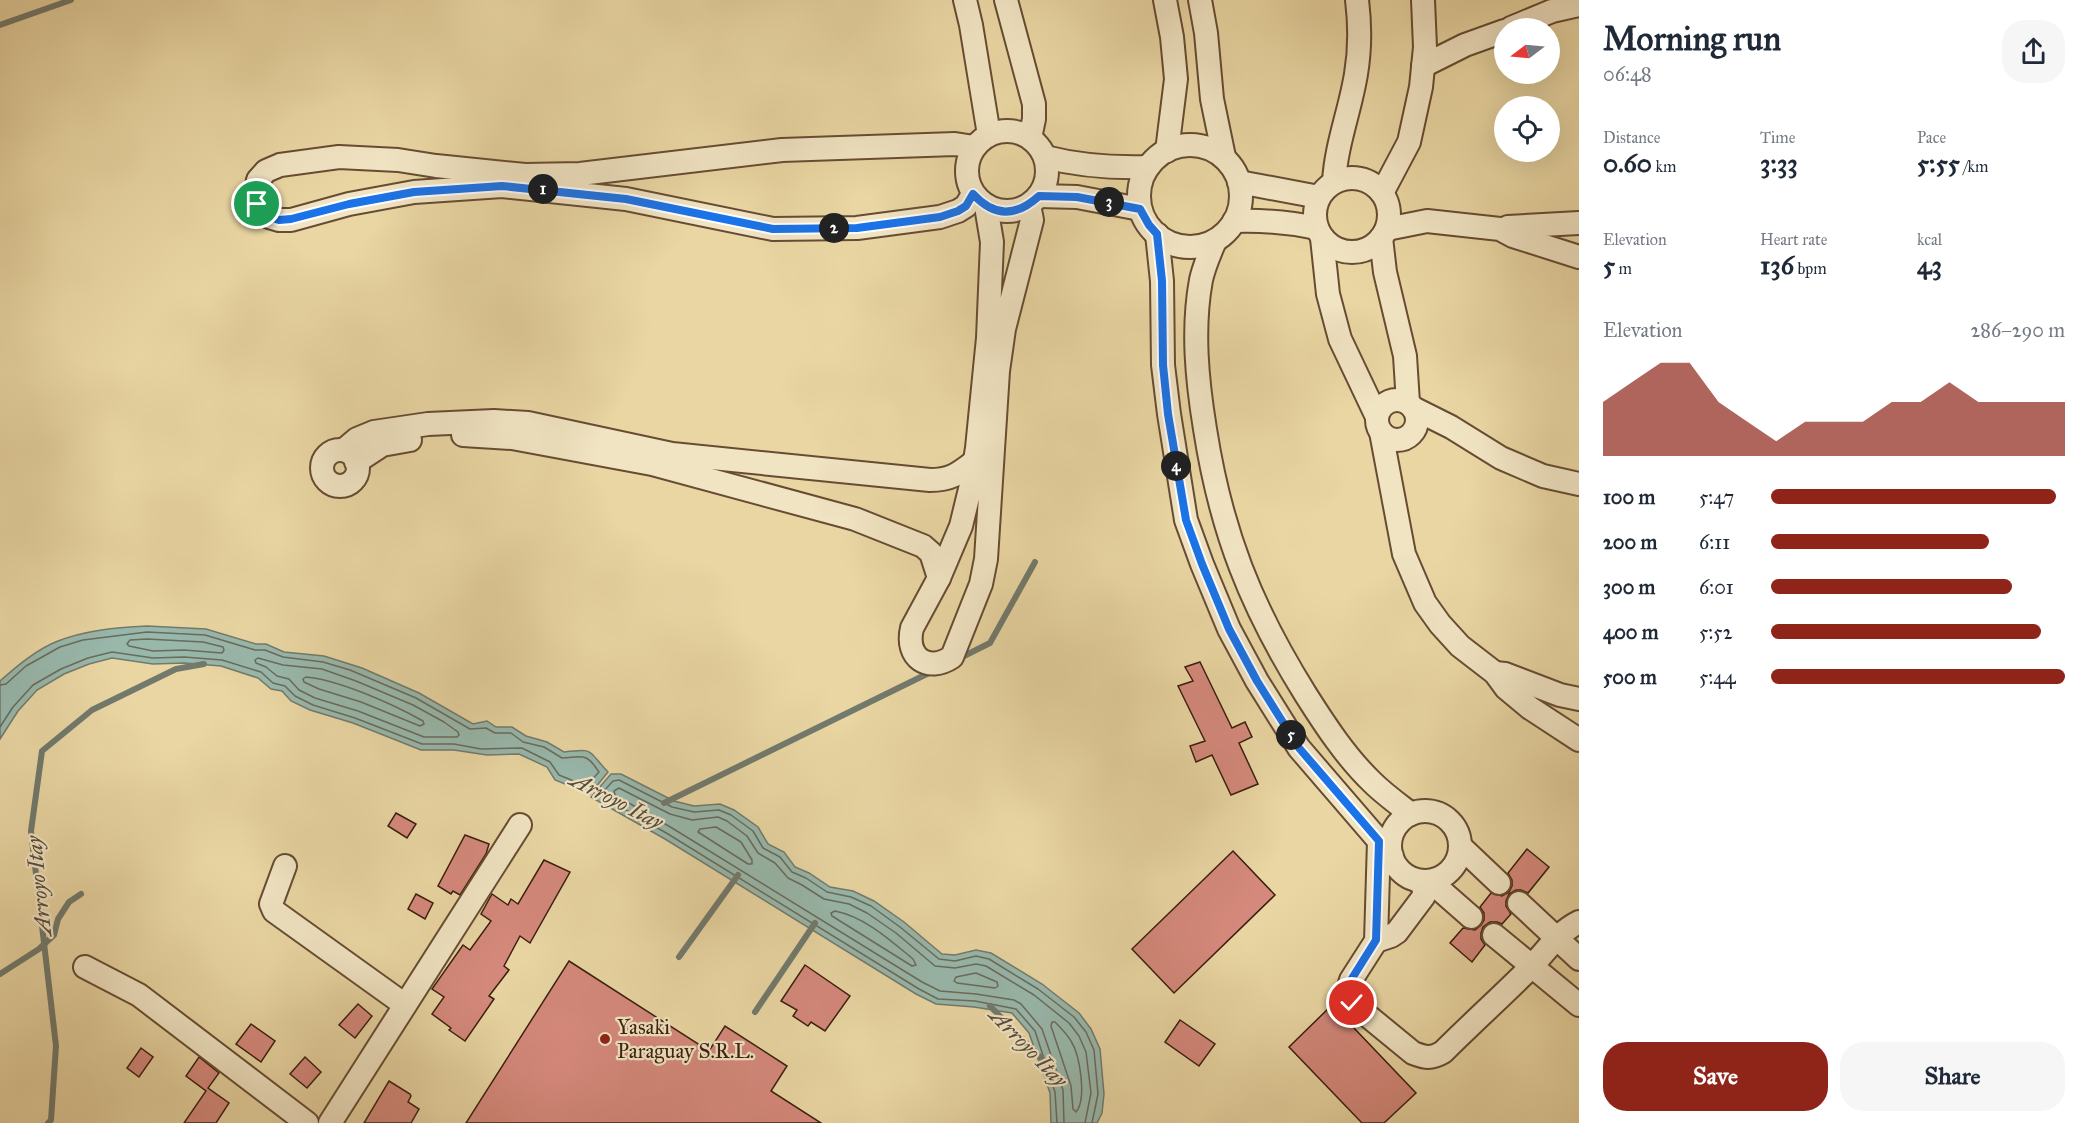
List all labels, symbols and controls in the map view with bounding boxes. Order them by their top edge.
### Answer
north arrow [1494,18,1560,84]
map controls [1494,18,1560,162]
text: Morning run [1603,19,1781,59]
button: share [2002,20,2065,83]
text: 06:48 [1603,62,1652,86]
button: locate [1494,96,1560,162]
text: Distance [1603,128,1660,147]
text: Time [1760,128,1795,147]
text: Pace [1917,128,1946,147]
text: 0.60 [1603,147,1652,179]
text: 3:33 [1760,147,1798,179]
text: 5:55 [1917,147,1960,179]
text: km [1652,157,1676,176]
text: /km [1960,157,1988,176]
pin: 1 [528,174,558,204]
pin [231,178,282,229]
text: 1 [540,179,546,198]
icon: arrive [240,187,273,220]
pin: 3 [1094,187,1124,217]
text: 3 [1106,192,1112,211]
pin: 2 [819,213,849,243]
text: 2 [830,218,838,237]
text: Elevation [1603,230,1667,249]
text: Heart rate [1760,230,1827,249]
text: kcal [1917,230,1942,249]
text: 5 [1603,249,1615,281]
text: 136 [1760,249,1794,281]
text: 43 [1917,249,1942,281]
text: m [1615,259,1632,278]
text: bpm [1794,259,1827,278]
text: Elevation [1603,318,1682,342]
text: 286–290 m [1970,318,2065,342]
pin: 4 [1161,451,1191,481]
text: 4 [1172,456,1180,475]
text: 100 m [1603,485,1655,509]
text: 5:47 [1699,485,1734,509]
text: 200 m [1603,530,1657,554]
text: 6:11 [1699,530,1730,554]
text: 300 m [1603,575,1655,599]
text: 6:01 [1699,575,1734,599]
text: 400 m [1603,620,1659,644]
text: 5:52 [1699,620,1733,644]
text: 500 m [1603,665,1657,689]
text: 5:44 [1699,665,1736,689]
pin: 5 [1276,720,1306,750]
text: 5 [1287,725,1295,744]
water label: Arroyo Itay [564,765,668,836]
water label: Arroyo Itay [20,834,57,939]
pin [1326,977,1377,1028]
icon: check [1335,986,1368,1019]
water label: Arroyo Itay [983,1000,1074,1093]
place label: Yasaki Paraguay S.R.L. [617,1014,754,1064]
marker: Yasaki Paraguay S.R.L. [598,1032,612,1046]
button: Save [1603,1042,1828,1111]
button: Share [1840,1042,2065,1111]

